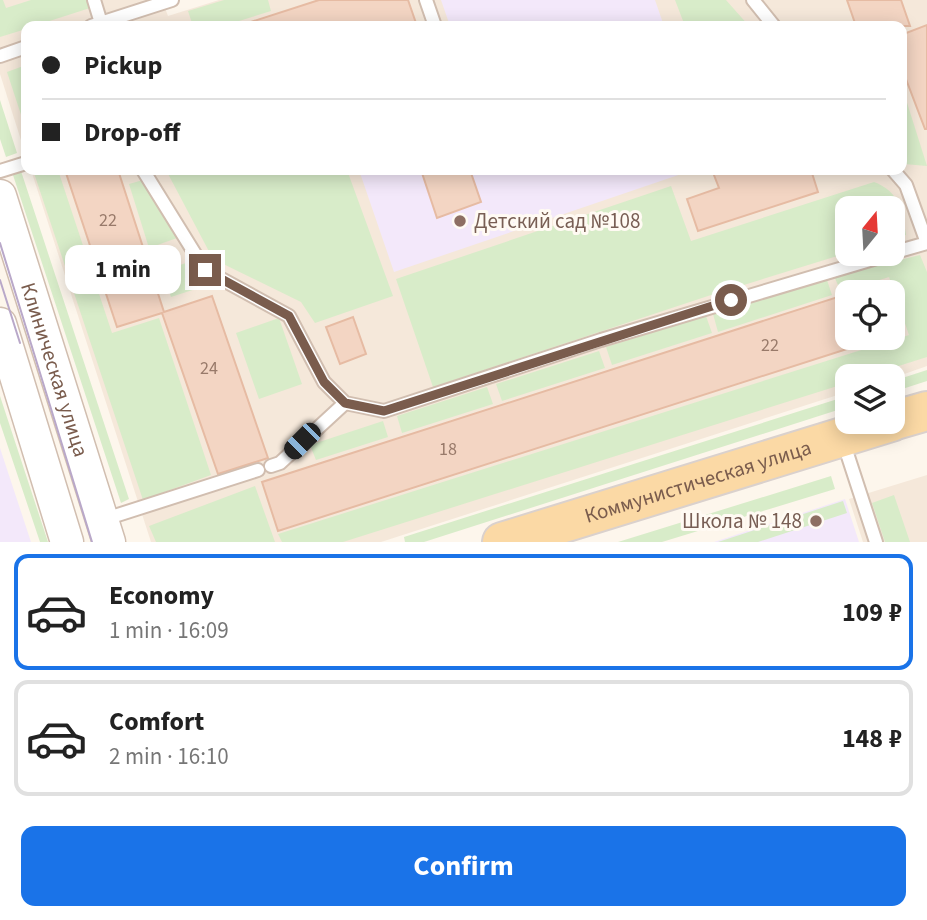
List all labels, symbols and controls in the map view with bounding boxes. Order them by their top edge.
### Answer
text: Pickup [84,47,162,84]
text: Drop-off [84,114,180,151]
north arrow [835,196,905,266]
map controls [835,196,905,434]
place label: Детский сад №108 [474,206,640,236]
house number: 22 [99,208,117,233]
marker: Детский сад №108 [452,213,468,229]
callout: 1 min [65,246,180,294]
text: 1 min [95,253,151,286]
route end [189,254,221,286]
street label: Клиническая улица [13,279,96,460]
button: locate [835,280,905,350]
route start [715,284,747,316]
house number: 22 [761,333,779,358]
house number: 24 [200,356,218,381]
button: layers [835,364,905,434]
car [280,419,325,463]
street label: Коммунистическая улица [581,432,815,531]
house number: 18 [439,437,457,462]
place label: Школа № 148 [682,506,802,536]
marker: Школа № 148 [808,513,824,529]
text: Economy [109,577,214,614]
icon: car [25,581,88,644]
text: 109 ₽ [842,594,902,631]
text: 1 min · 16:09 [109,614,229,647]
text: Comfort [109,703,204,740]
icon: car [25,707,88,770]
text: 148 ₽ [842,720,902,757]
text: 2 min · 16:10 [109,740,229,773]
button: Confirm [21,826,906,906]

